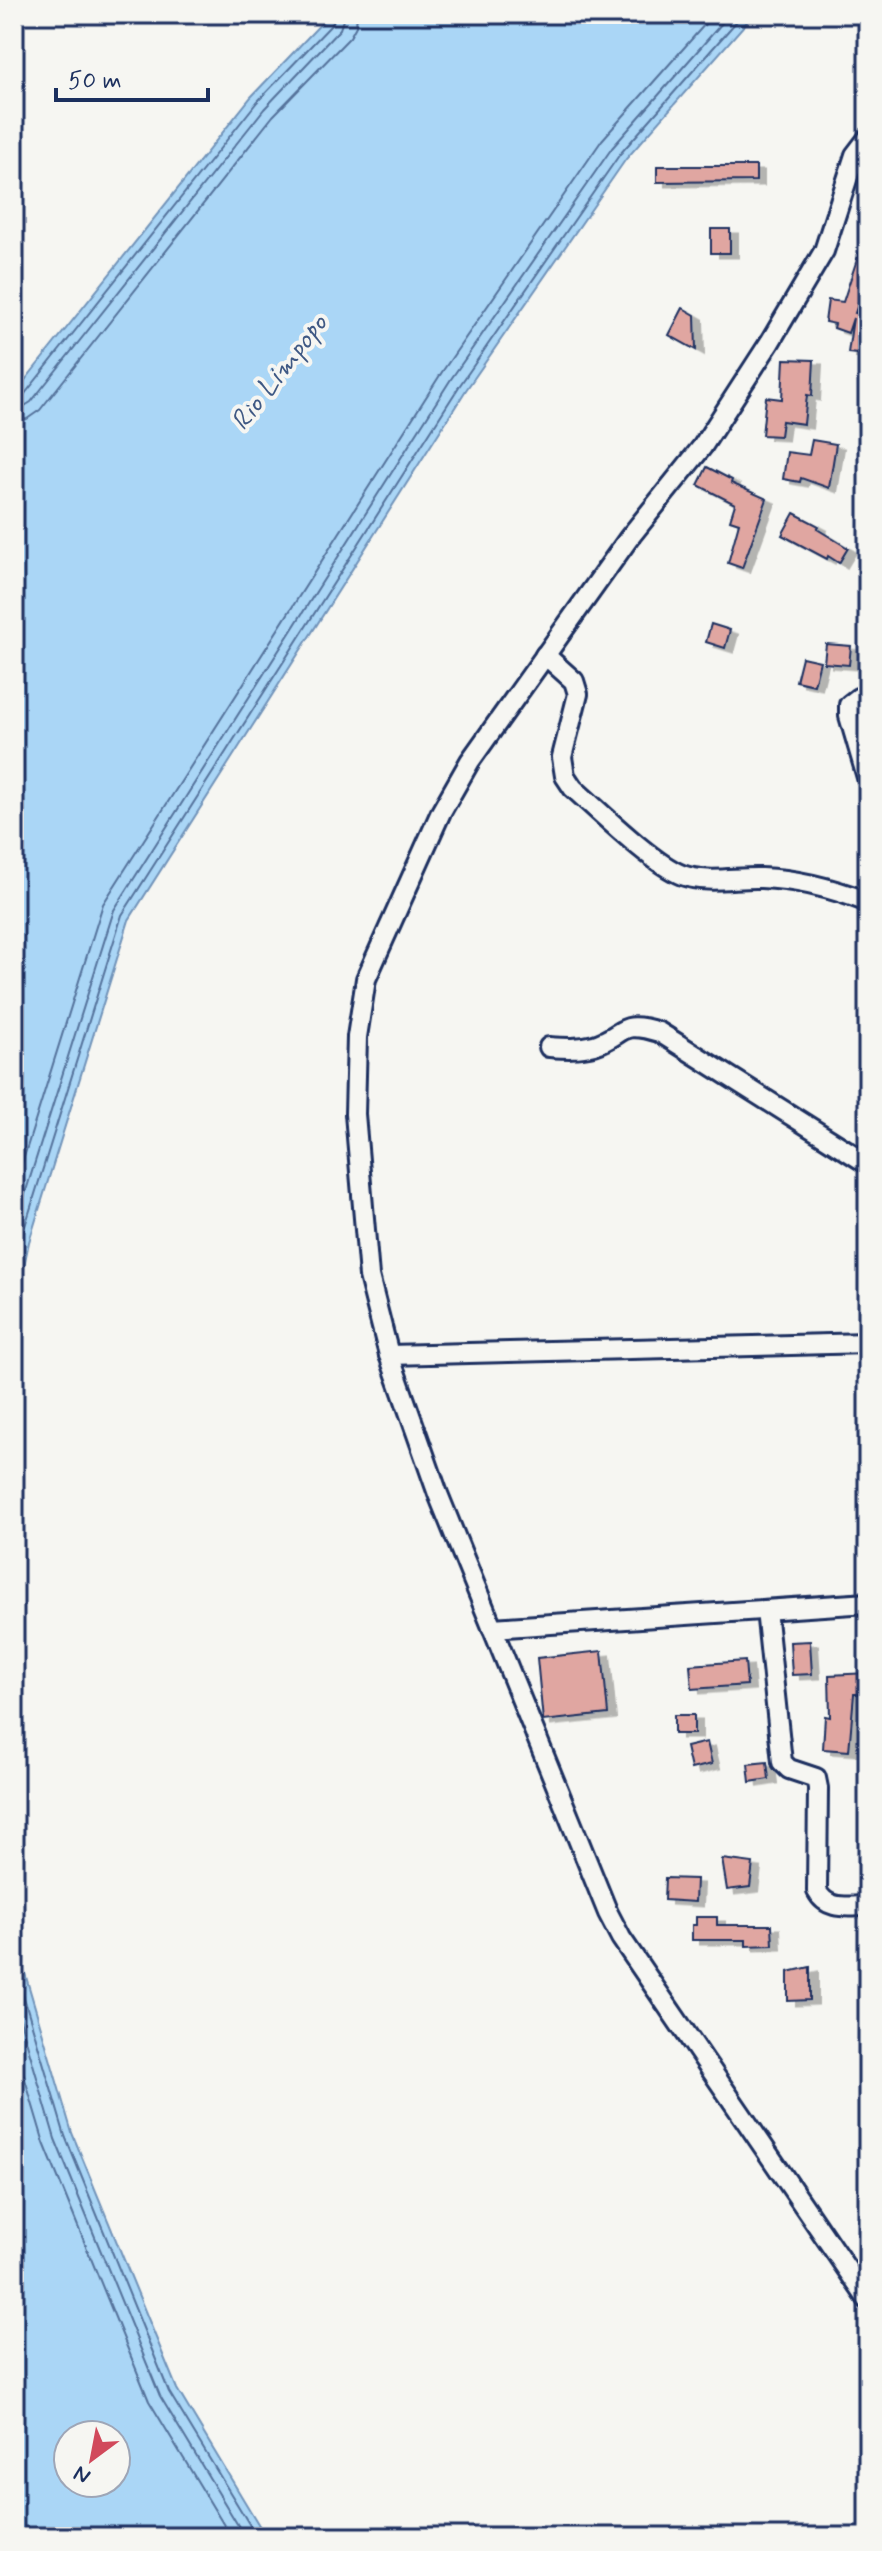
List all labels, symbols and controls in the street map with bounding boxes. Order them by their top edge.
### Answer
scale bar [56,52,208,102]
text: 50 m [68,66,122,97]
water label: Rio Limpopo [223,306,338,439]
north arrow [52,2419,132,2499]
text: N [69,2459,96,2490]

